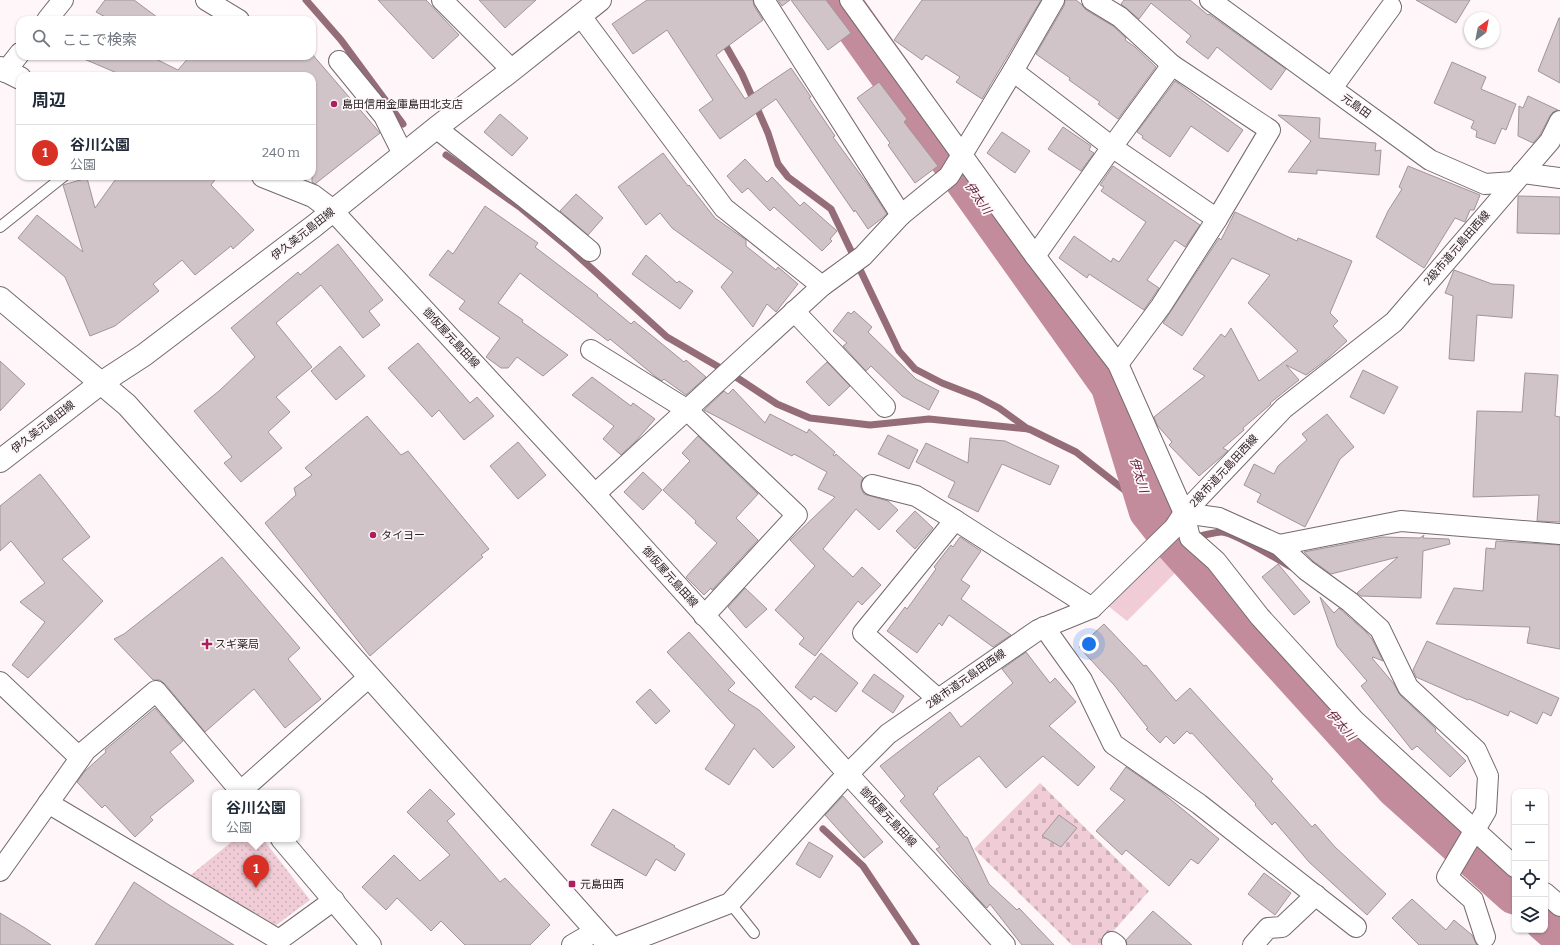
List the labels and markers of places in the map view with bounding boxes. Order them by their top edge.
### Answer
place label: 島田信用金庫島田北支店 [342,98,463,111]
marker: 島田信用金庫島田北支店 [329,99,339,109]
place label: タイヨー [381,529,425,542]
marker: タイヨー [368,530,378,540]
place label: スギ薬局 [215,638,259,651]
marker: スギ薬局 [202,639,212,649]
pin: 1 [243,855,269,888]
place label: 元島田西 [580,878,624,891]
marker: 元島田西 [567,879,577,889]

